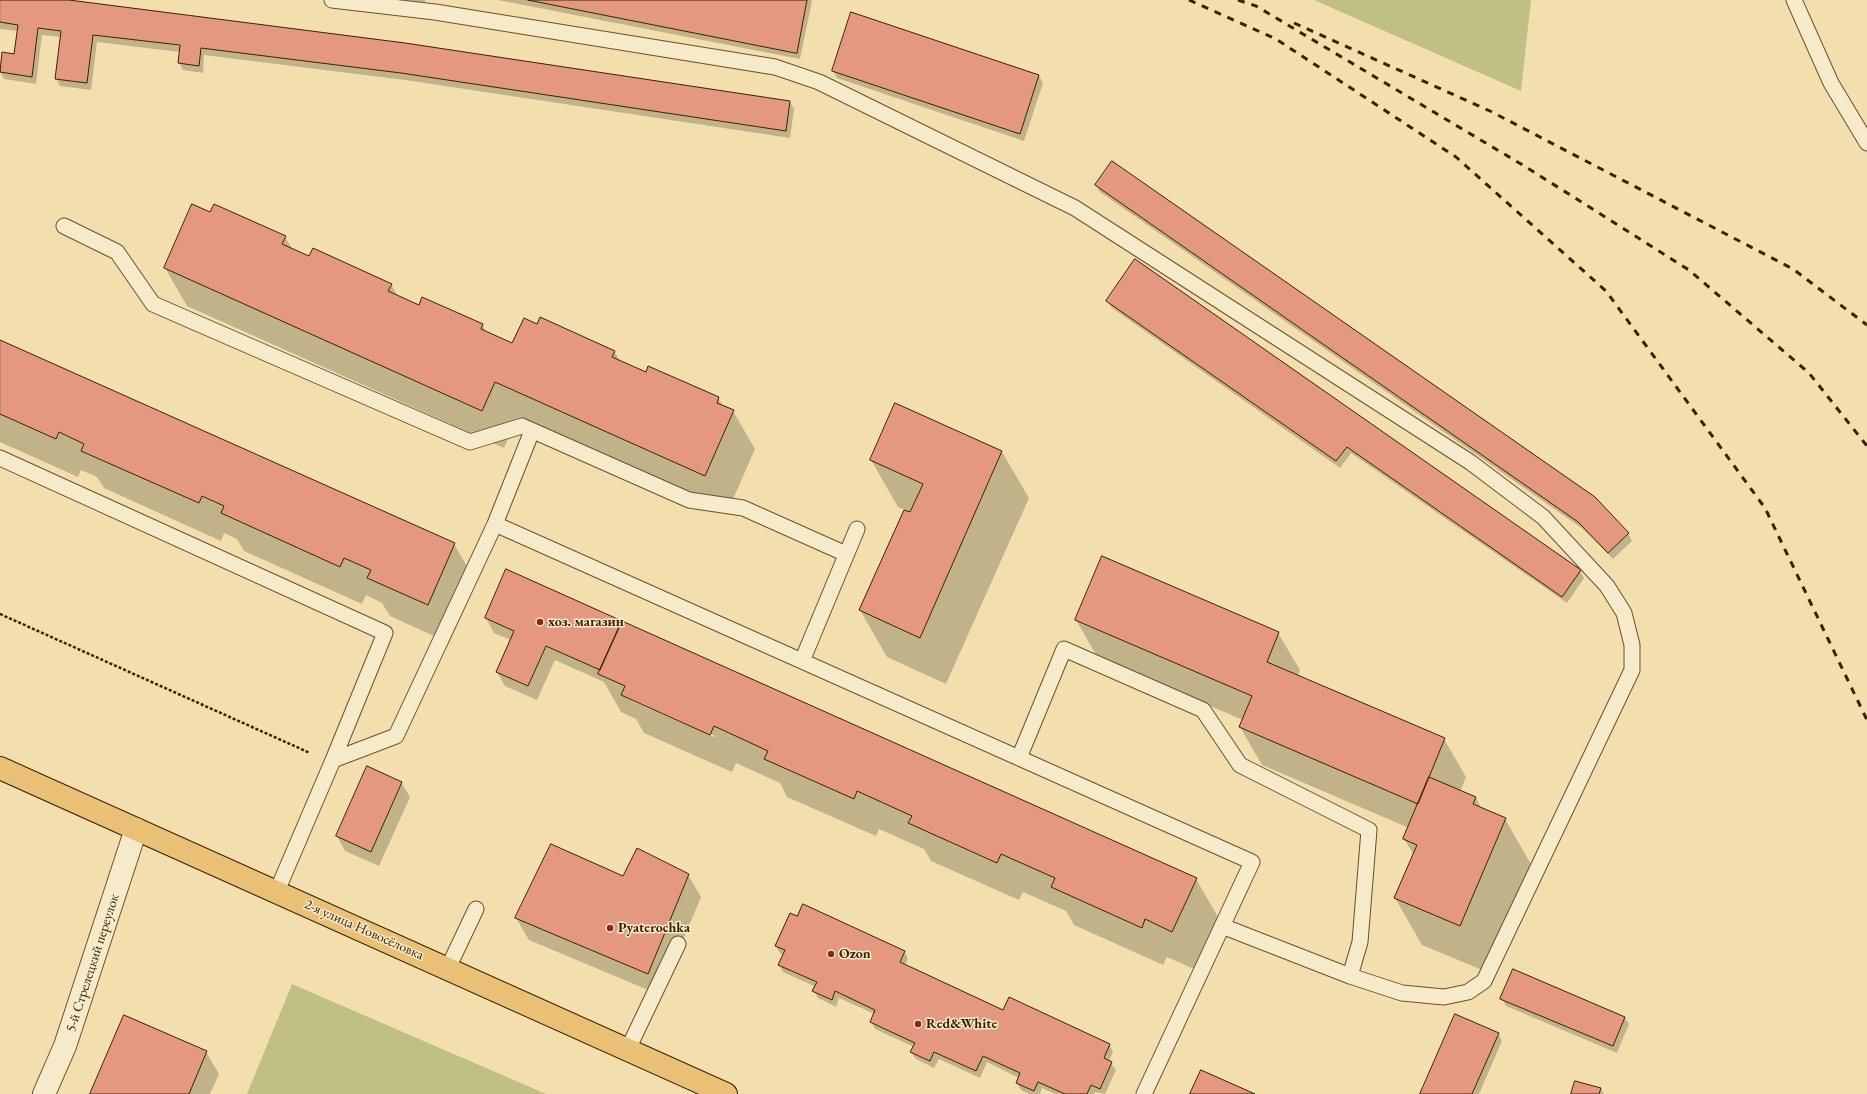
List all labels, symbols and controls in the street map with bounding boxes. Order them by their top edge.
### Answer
place label: хоз. магазин [548,614,624,630]
marker: хоз. магазин [535,617,545,627]
street label: 5-й Стрелецкий переулок [63,892,123,1034]
street label: 2-я улица Новосёловка [302,896,426,964]
place label: Pyaterochka [618,920,690,936]
marker: Pyaterochka [605,923,615,933]
place label: Ozon [839,946,871,962]
marker: Ozon [826,949,836,959]
place label: Red&White [926,1016,997,1032]
marker: Red&White [913,1019,923,1029]

